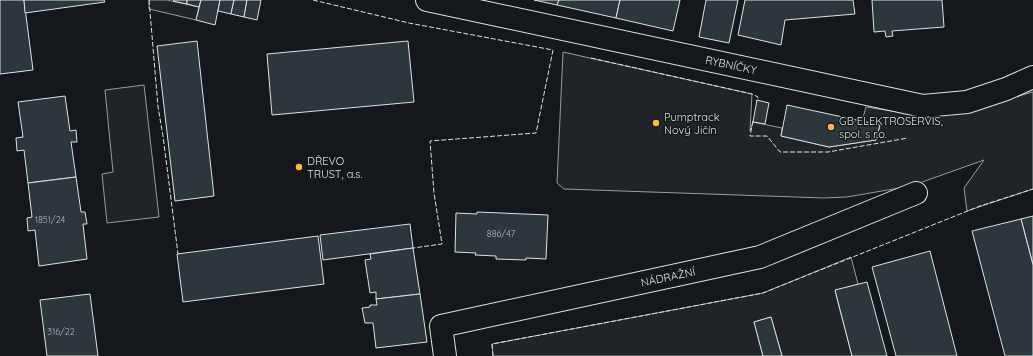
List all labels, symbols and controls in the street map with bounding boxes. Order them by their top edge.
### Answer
street label: RYBNÍČKY [704,53,758,77]
place label: Pumptrack Nový Jičín [664,110,720,137]
place label: GB ELEKTROSERVIS, spol. s r.o. [839,114,943,141]
marker: Pumptrack Nový Jičín [651,118,661,128]
marker: GB ELEKTROSERVIS, spol. s r.o. [826,122,836,132]
place label: DŘEVO TRUST, a.s. [307,154,362,181]
marker: DŘEVO TRUST, a.s. [294,162,304,172]
house number: 1851/24 [35,214,66,225]
house number: 886/47 [487,228,516,239]
street label: NÁDRAŽNÍ [639,264,697,290]
house number: 316/22 [47,326,75,337]

